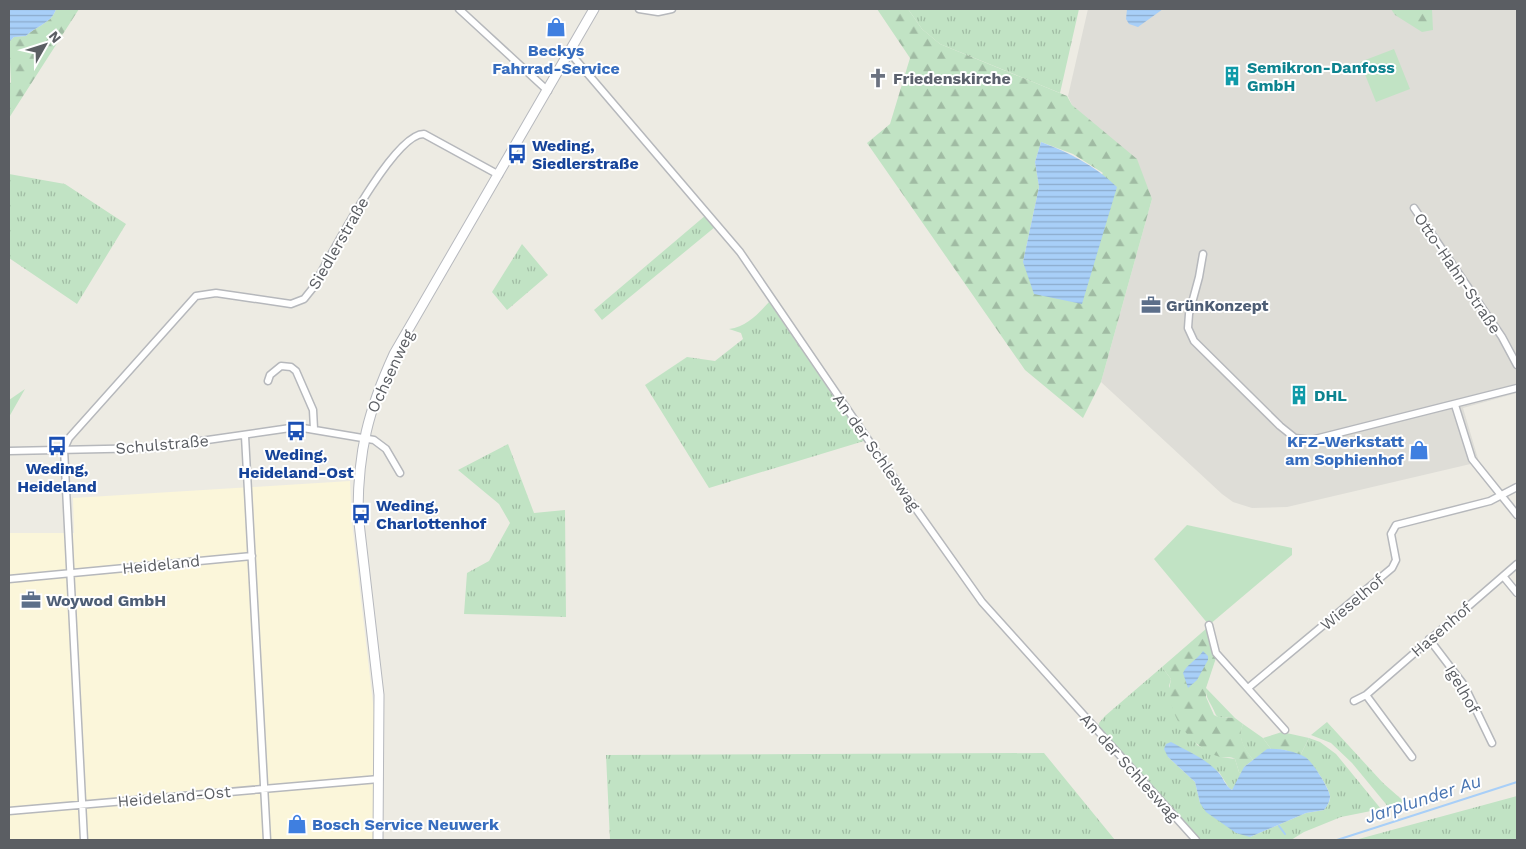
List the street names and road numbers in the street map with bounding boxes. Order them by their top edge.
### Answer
street label: Siedlerstraße [304,194,373,293]
street label: Otto-Hahn-Straße [1410,209,1505,337]
street label: Ochsenweg [363,326,418,416]
street label: An der Schleswag [829,390,924,515]
street label: Schulstraße [115,431,209,458]
street label: Heideland [121,551,201,578]
street label: Wieselhof [1317,570,1388,634]
street label: Hasenhof [1407,597,1476,661]
street label: Igelhof [1441,662,1484,717]
street label: An der Schleswag [1076,709,1183,826]
street label: Heideland-Ost [117,782,232,811]

